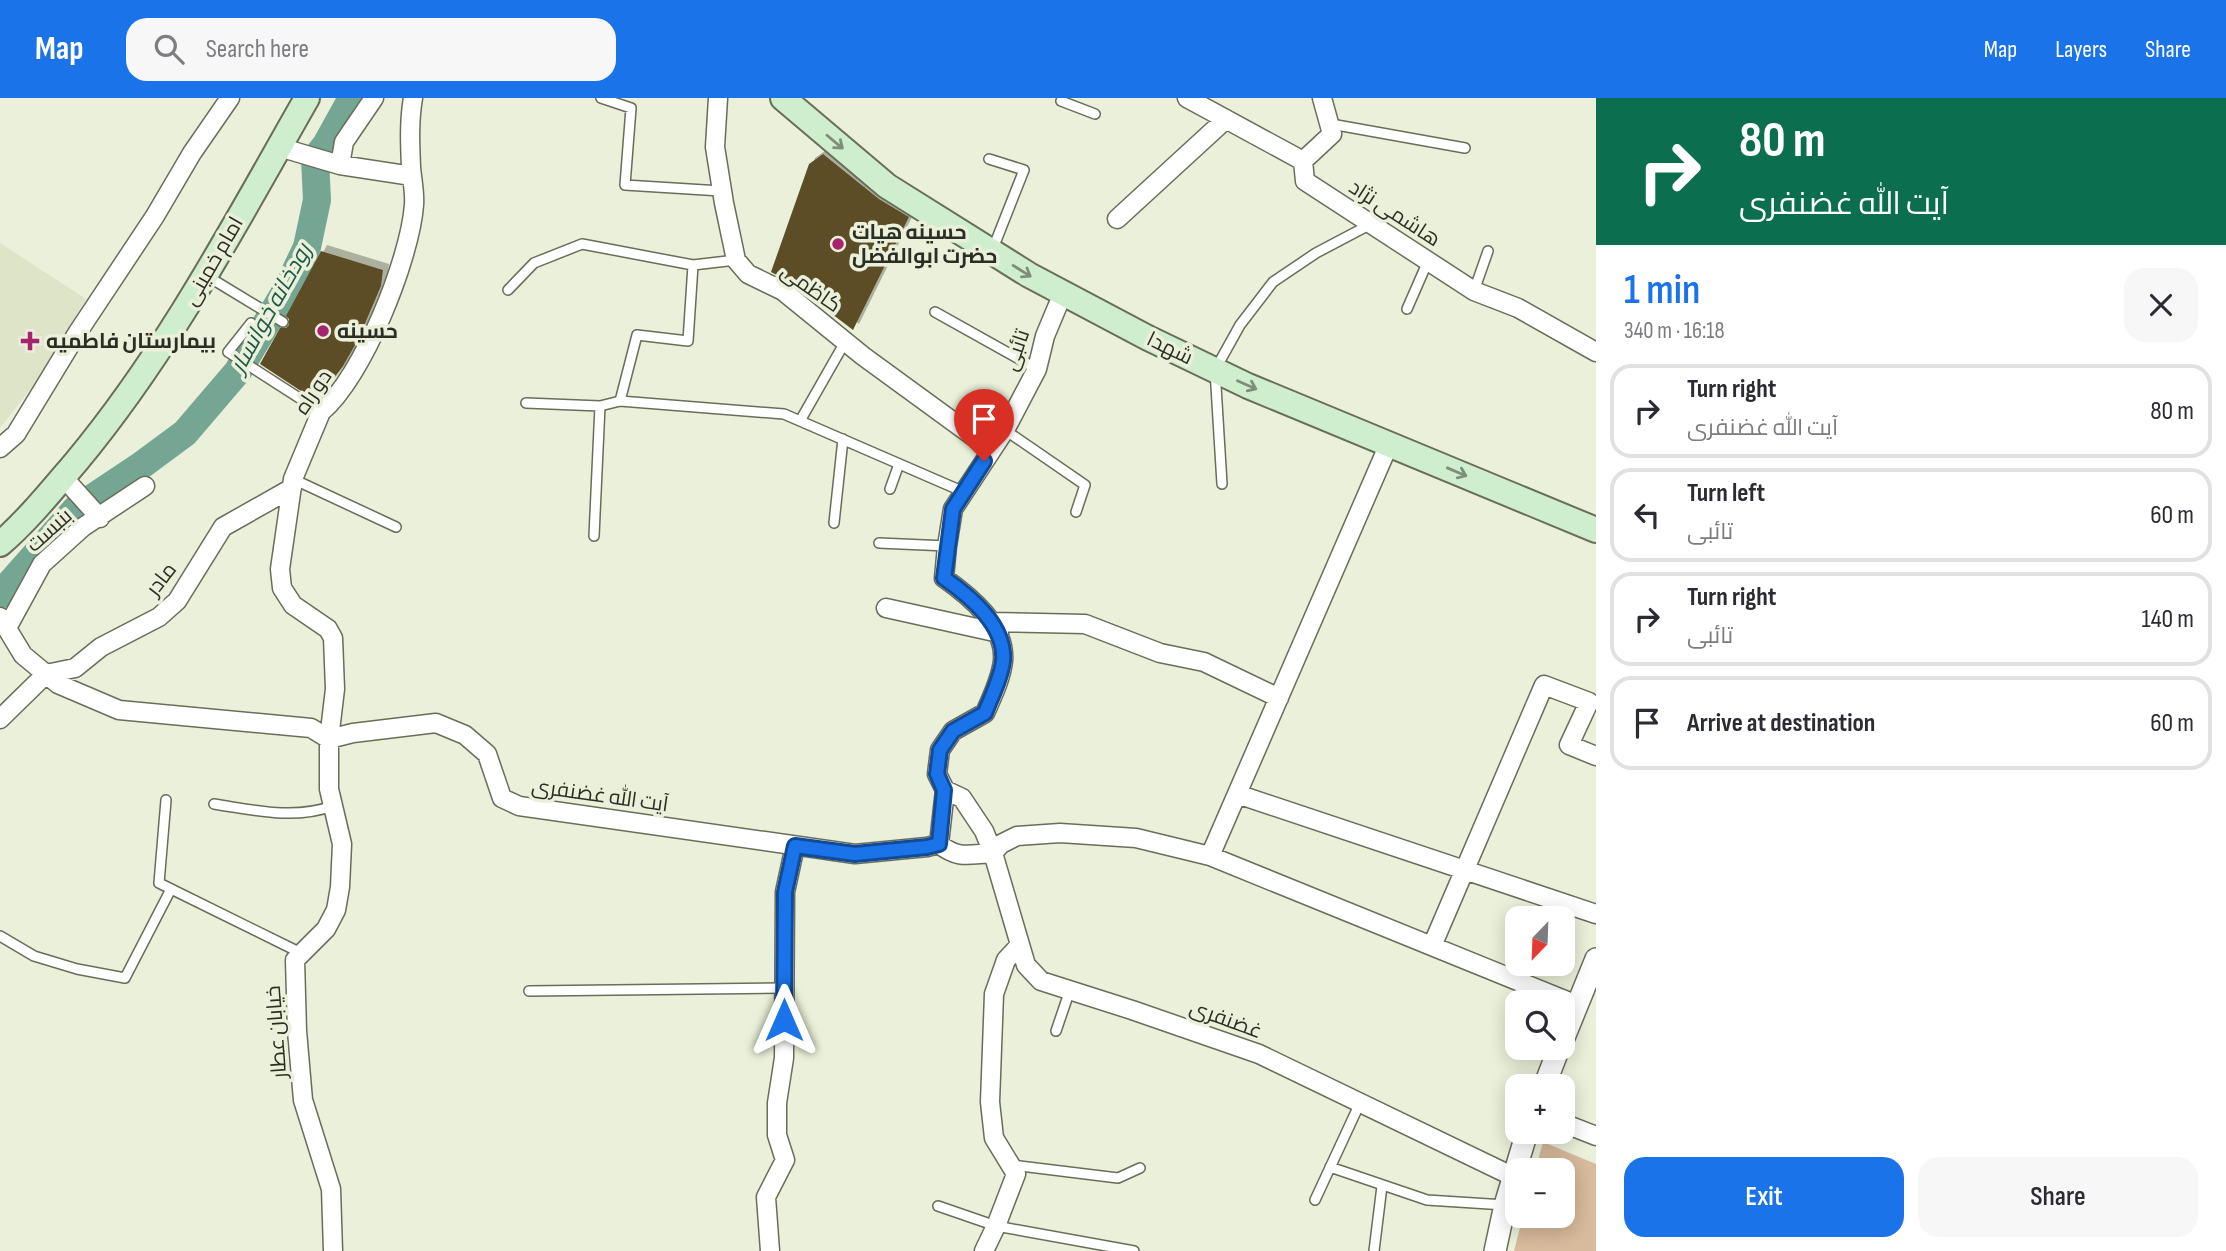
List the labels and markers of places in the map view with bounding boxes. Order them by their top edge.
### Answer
place label: حسینه هیات حضرت ابوالفضل [852,220,997,269]
marker: حسینه هیات حضرت ابوالفضل [830,236,846,252]
place label: حسینه [337,319,398,344]
marker: حسینه [315,323,331,339]
place label: بیمارستان فاطمیه [46,329,216,354]
marker: بیمارستان فاطمیه [20,331,40,351]
pin [954,389,1014,461]

